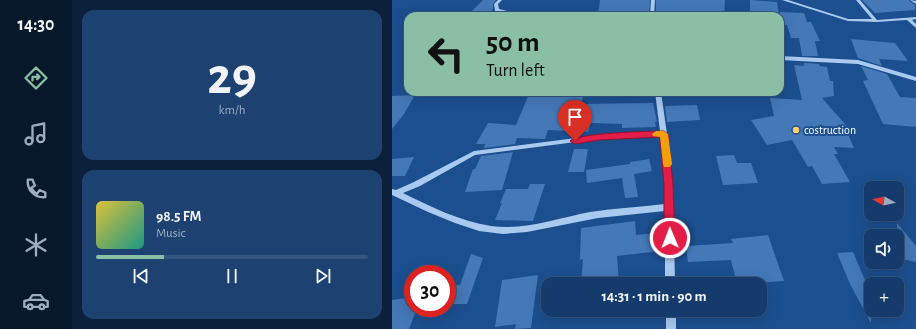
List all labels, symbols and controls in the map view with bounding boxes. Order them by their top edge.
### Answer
text: 14:30 [18,16,54,34]
icon: left [420,28,472,80]
text: 50 m [486,29,540,57]
text: 29 [207,51,257,103]
text: Turn left [486,62,545,80]
icon: directions [22,64,50,92]
pin [558,100,592,141]
text: km/h [219,104,245,117]
icon: arrive [564,106,586,128]
icon: music [22,120,50,148]
place label: costruction [804,124,856,136]
marker: costruction [791,125,801,135]
icon: phone [22,175,50,203]
north arrow [864,181,904,221]
map controls [864,181,904,317]
text: 98.5 FM [156,209,201,224]
position arrow [649,217,691,259]
text: Music [156,227,186,240]
button: sound [864,229,904,269]
icon: climate [22,231,50,259]
icon: previous [130,265,152,287]
icon: pause [221,265,243,287]
icon: next [312,265,334,287]
speed limit sign: 30 [404,265,456,317]
button: + [864,277,904,317]
icon: car [22,287,50,315]
text: 14:31 · 1 min · 90 m [601,289,707,304]

